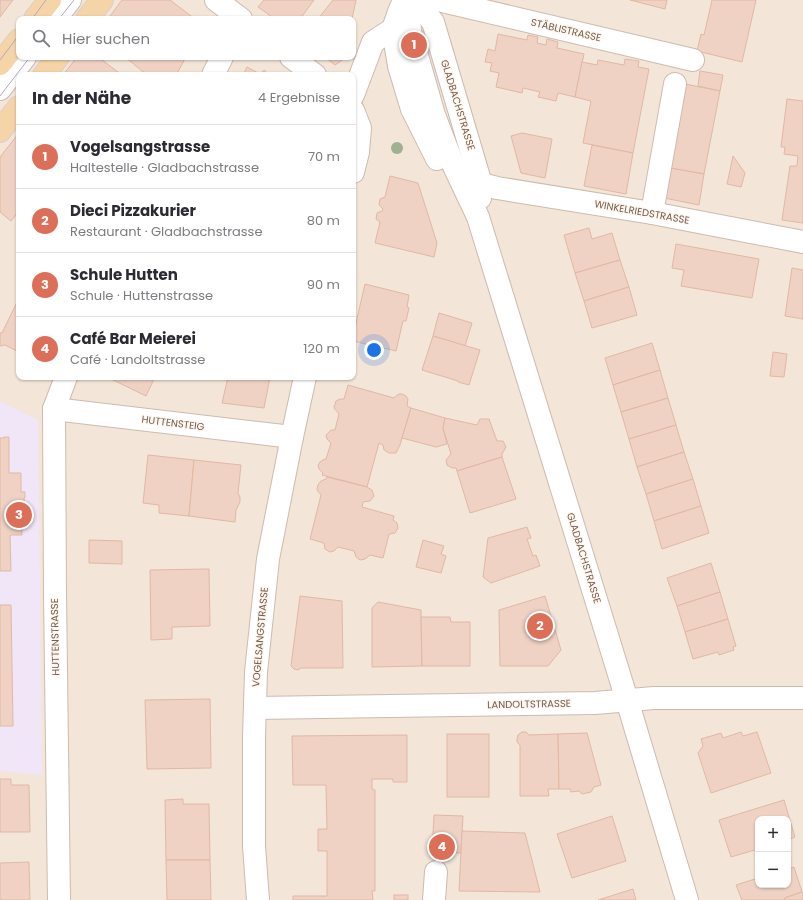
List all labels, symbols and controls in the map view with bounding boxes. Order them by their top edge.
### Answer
street label: STÄBLISTRASSE [529,15,603,45]
search box [16,16,356,60]
icon: search [30,27,52,49]
text: Hier suchen [62,28,150,49]
pin: 1 [401,30,427,60]
street label: GLADBACHSTRASSE [437,58,479,152]
text: In der Nähe [32,86,131,110]
text: 4 Ergebnisse [258,88,340,107]
text: Vogelsangstrasse [70,136,210,157]
text: 1 [43,147,47,166]
text: 70 m [308,147,340,166]
text: Haltestelle · Gladbachstrasse [70,158,259,177]
street label: WINKELRIEDSTRASSE [593,196,691,228]
text: Dieci Pizzakurier [70,200,196,221]
text: 2 [41,211,49,230]
text: 80 m [307,211,340,230]
text: Restaurant · Gladbachstrasse [70,222,262,241]
text: Schule Hutten [70,264,178,285]
text: 3 [41,275,49,294]
text: 90 m [307,275,340,294]
text: Schule · Huttenstrasse [70,286,213,305]
text: Café Bar Meierei [70,328,196,349]
text: 4 [41,339,49,358]
text: 120 m [303,339,340,358]
your location [364,340,384,360]
text: Café · Landoltstrasse [70,350,205,369]
street label: HUTTENSTEIG [141,412,206,434]
pin: 3 [6,500,32,530]
street label: GLADBACHSTRASSE [563,511,605,605]
street label: VOGELSANGSTRASSE [248,586,272,688]
street label: HUTTENSTRASSE [47,598,63,676]
pin: 2 [527,611,553,641]
street label: LANDOLTSTRASSE [487,696,571,712]
map controls [755,816,791,888]
button: + [755,816,791,852]
pin: 4 [429,832,455,862]
button: − [755,852,791,888]

